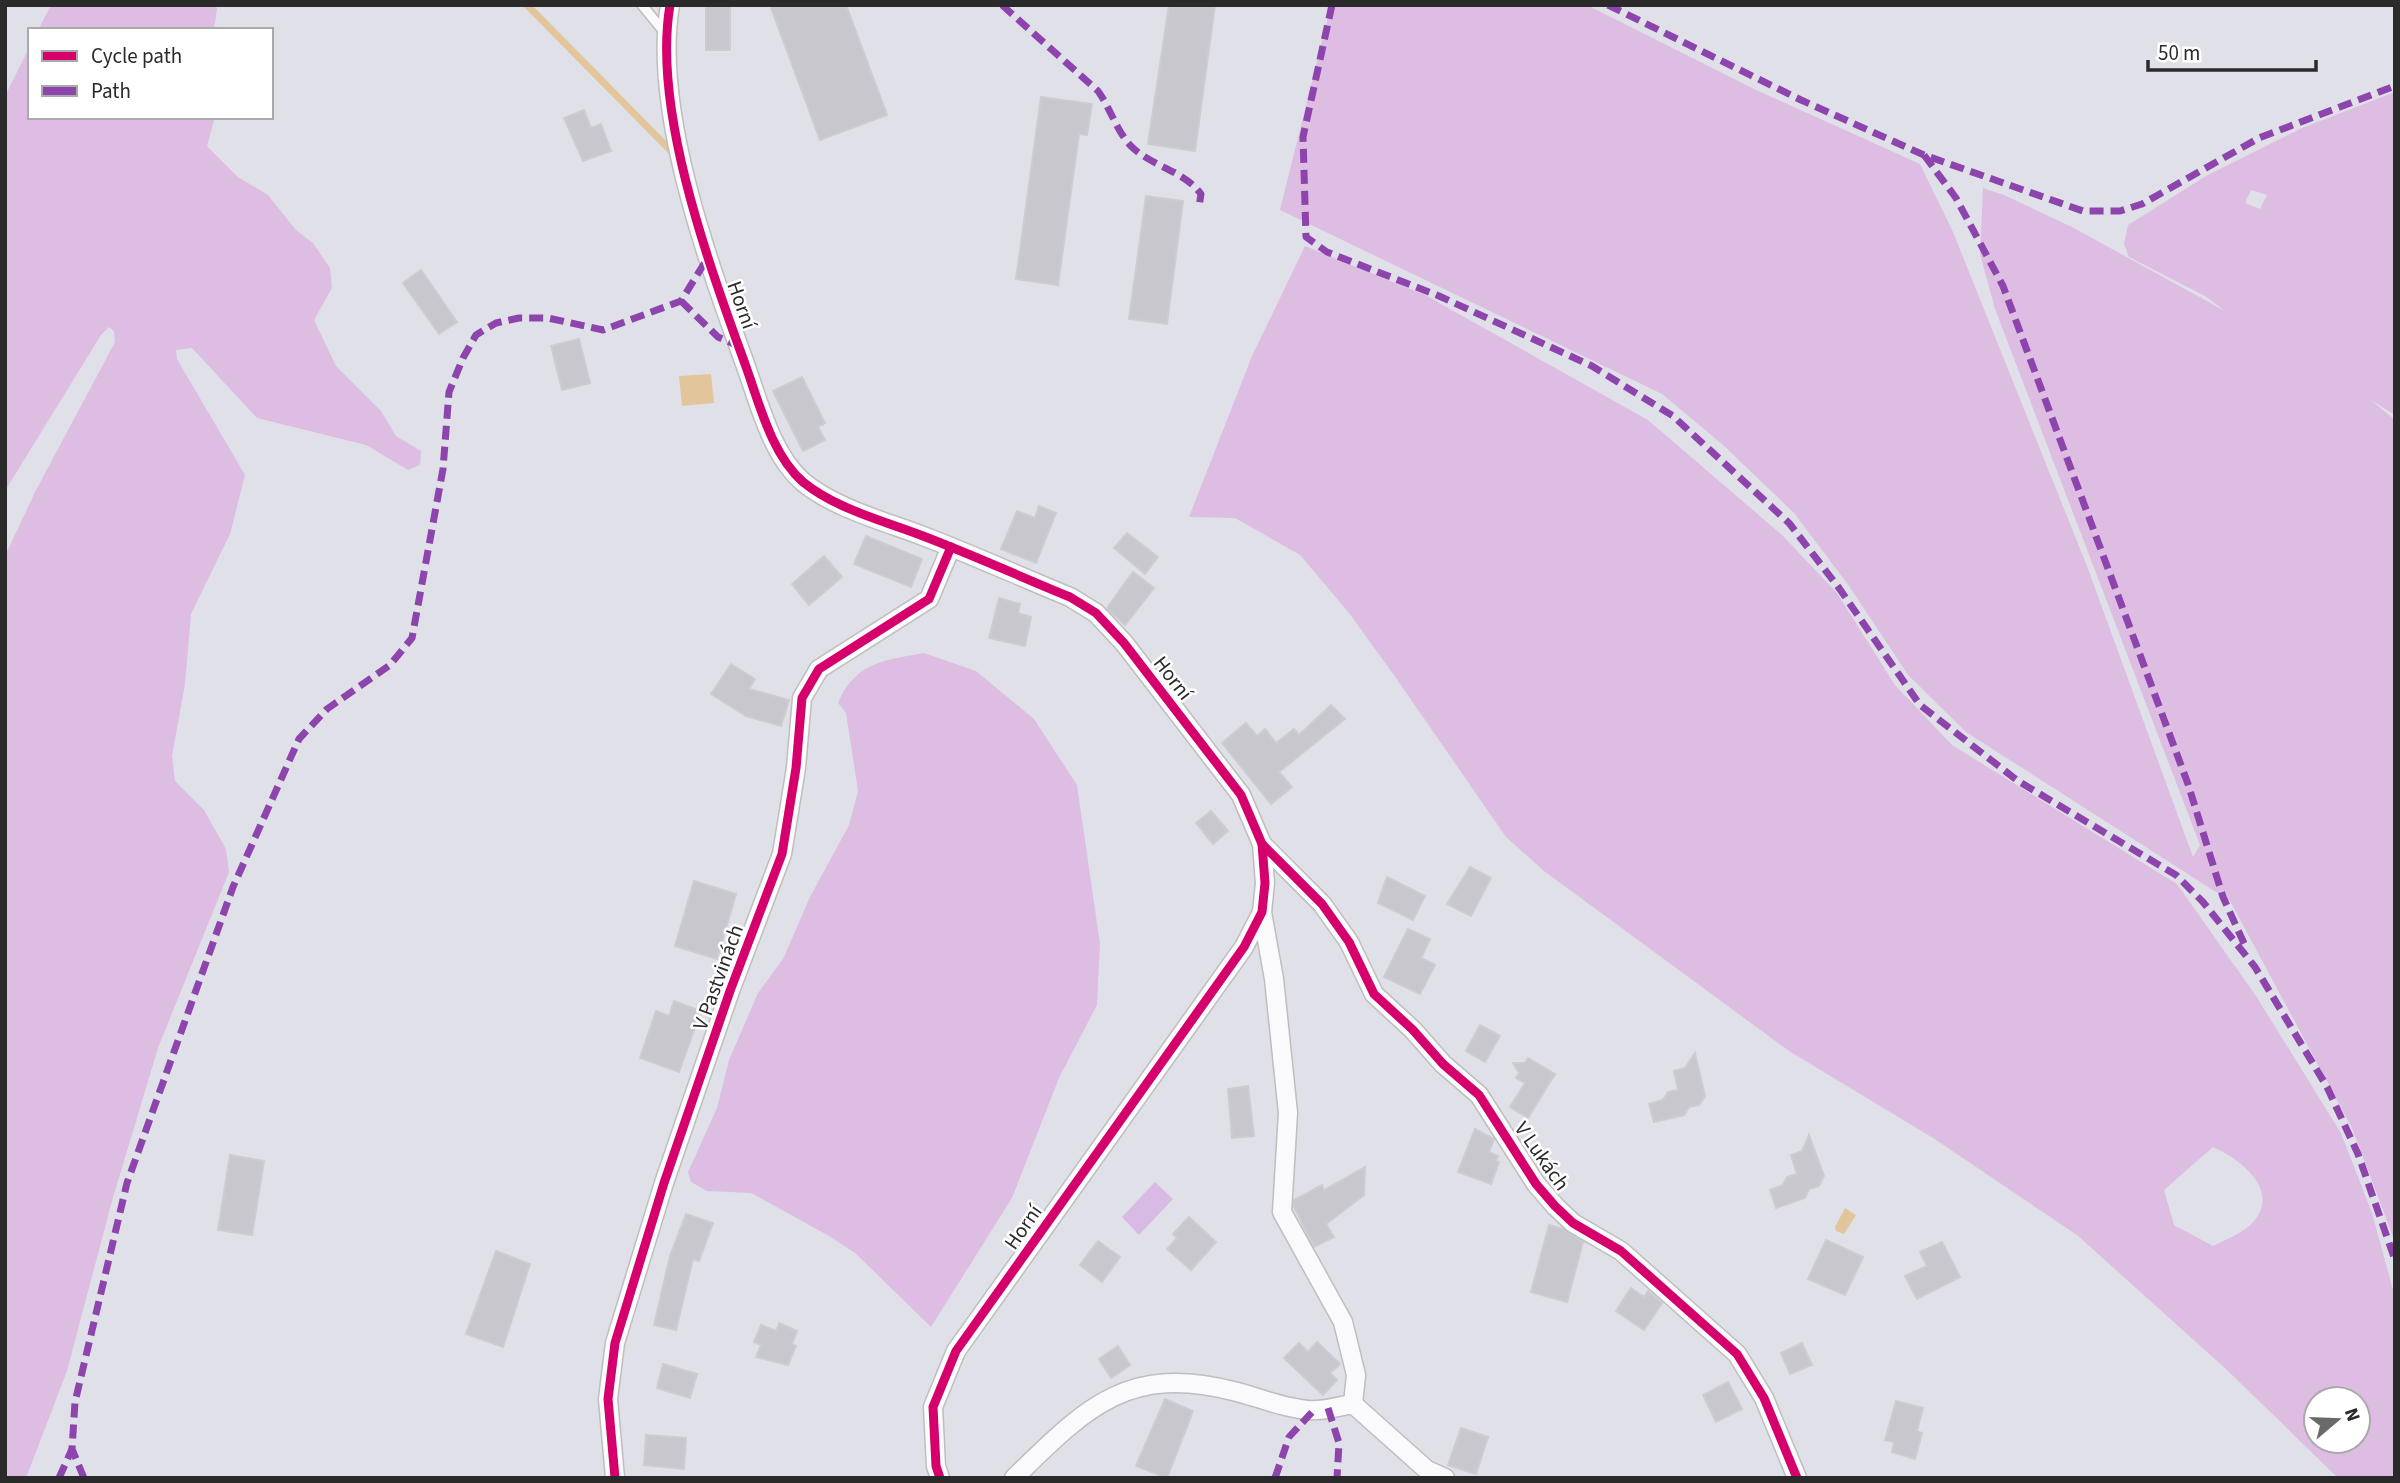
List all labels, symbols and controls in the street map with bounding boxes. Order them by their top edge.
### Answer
legend [28,28,273,119]
scale bar [2148,28,2316,72]
text: 50 m [2158,38,2200,68]
text: Cycle path [91,41,182,71]
text: Path [91,76,131,106]
street label: Horní [720,277,765,334]
street label: Horní [1146,649,1200,707]
street label: V Pastvinách [685,920,751,1034]
street label: V Lukách [1507,1115,1577,1197]
street label: Horní [997,1198,1050,1256]
north arrow [2302,1385,2372,1455]
text: N [2337,1405,2366,1425]

